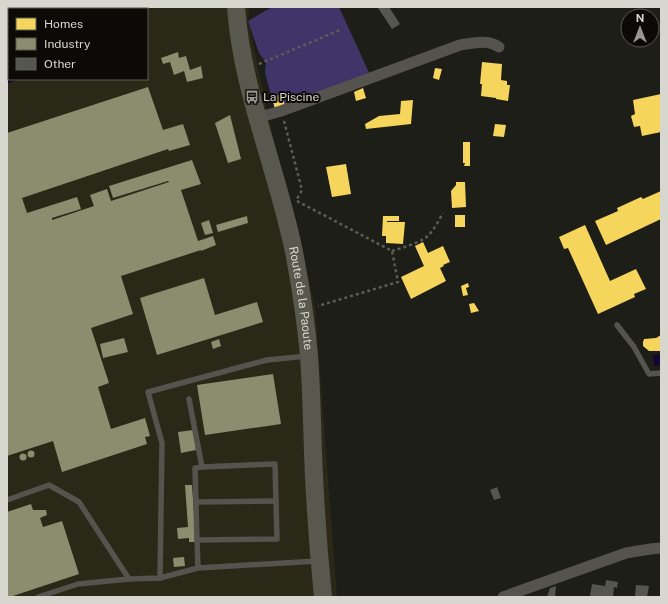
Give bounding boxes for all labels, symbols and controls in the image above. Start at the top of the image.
legend [8,8,148,80]
north arrow [620,8,660,48]
text: N [636,12,644,24]
text: Homes [44,17,83,31]
text: Industry [44,37,91,51]
text: Other [44,57,76,71]
bus stop icon: La Piscine [244,89,260,105]
place label: La Piscine [263,90,319,104]
street label: Route de la Paoute [286,245,315,351]

